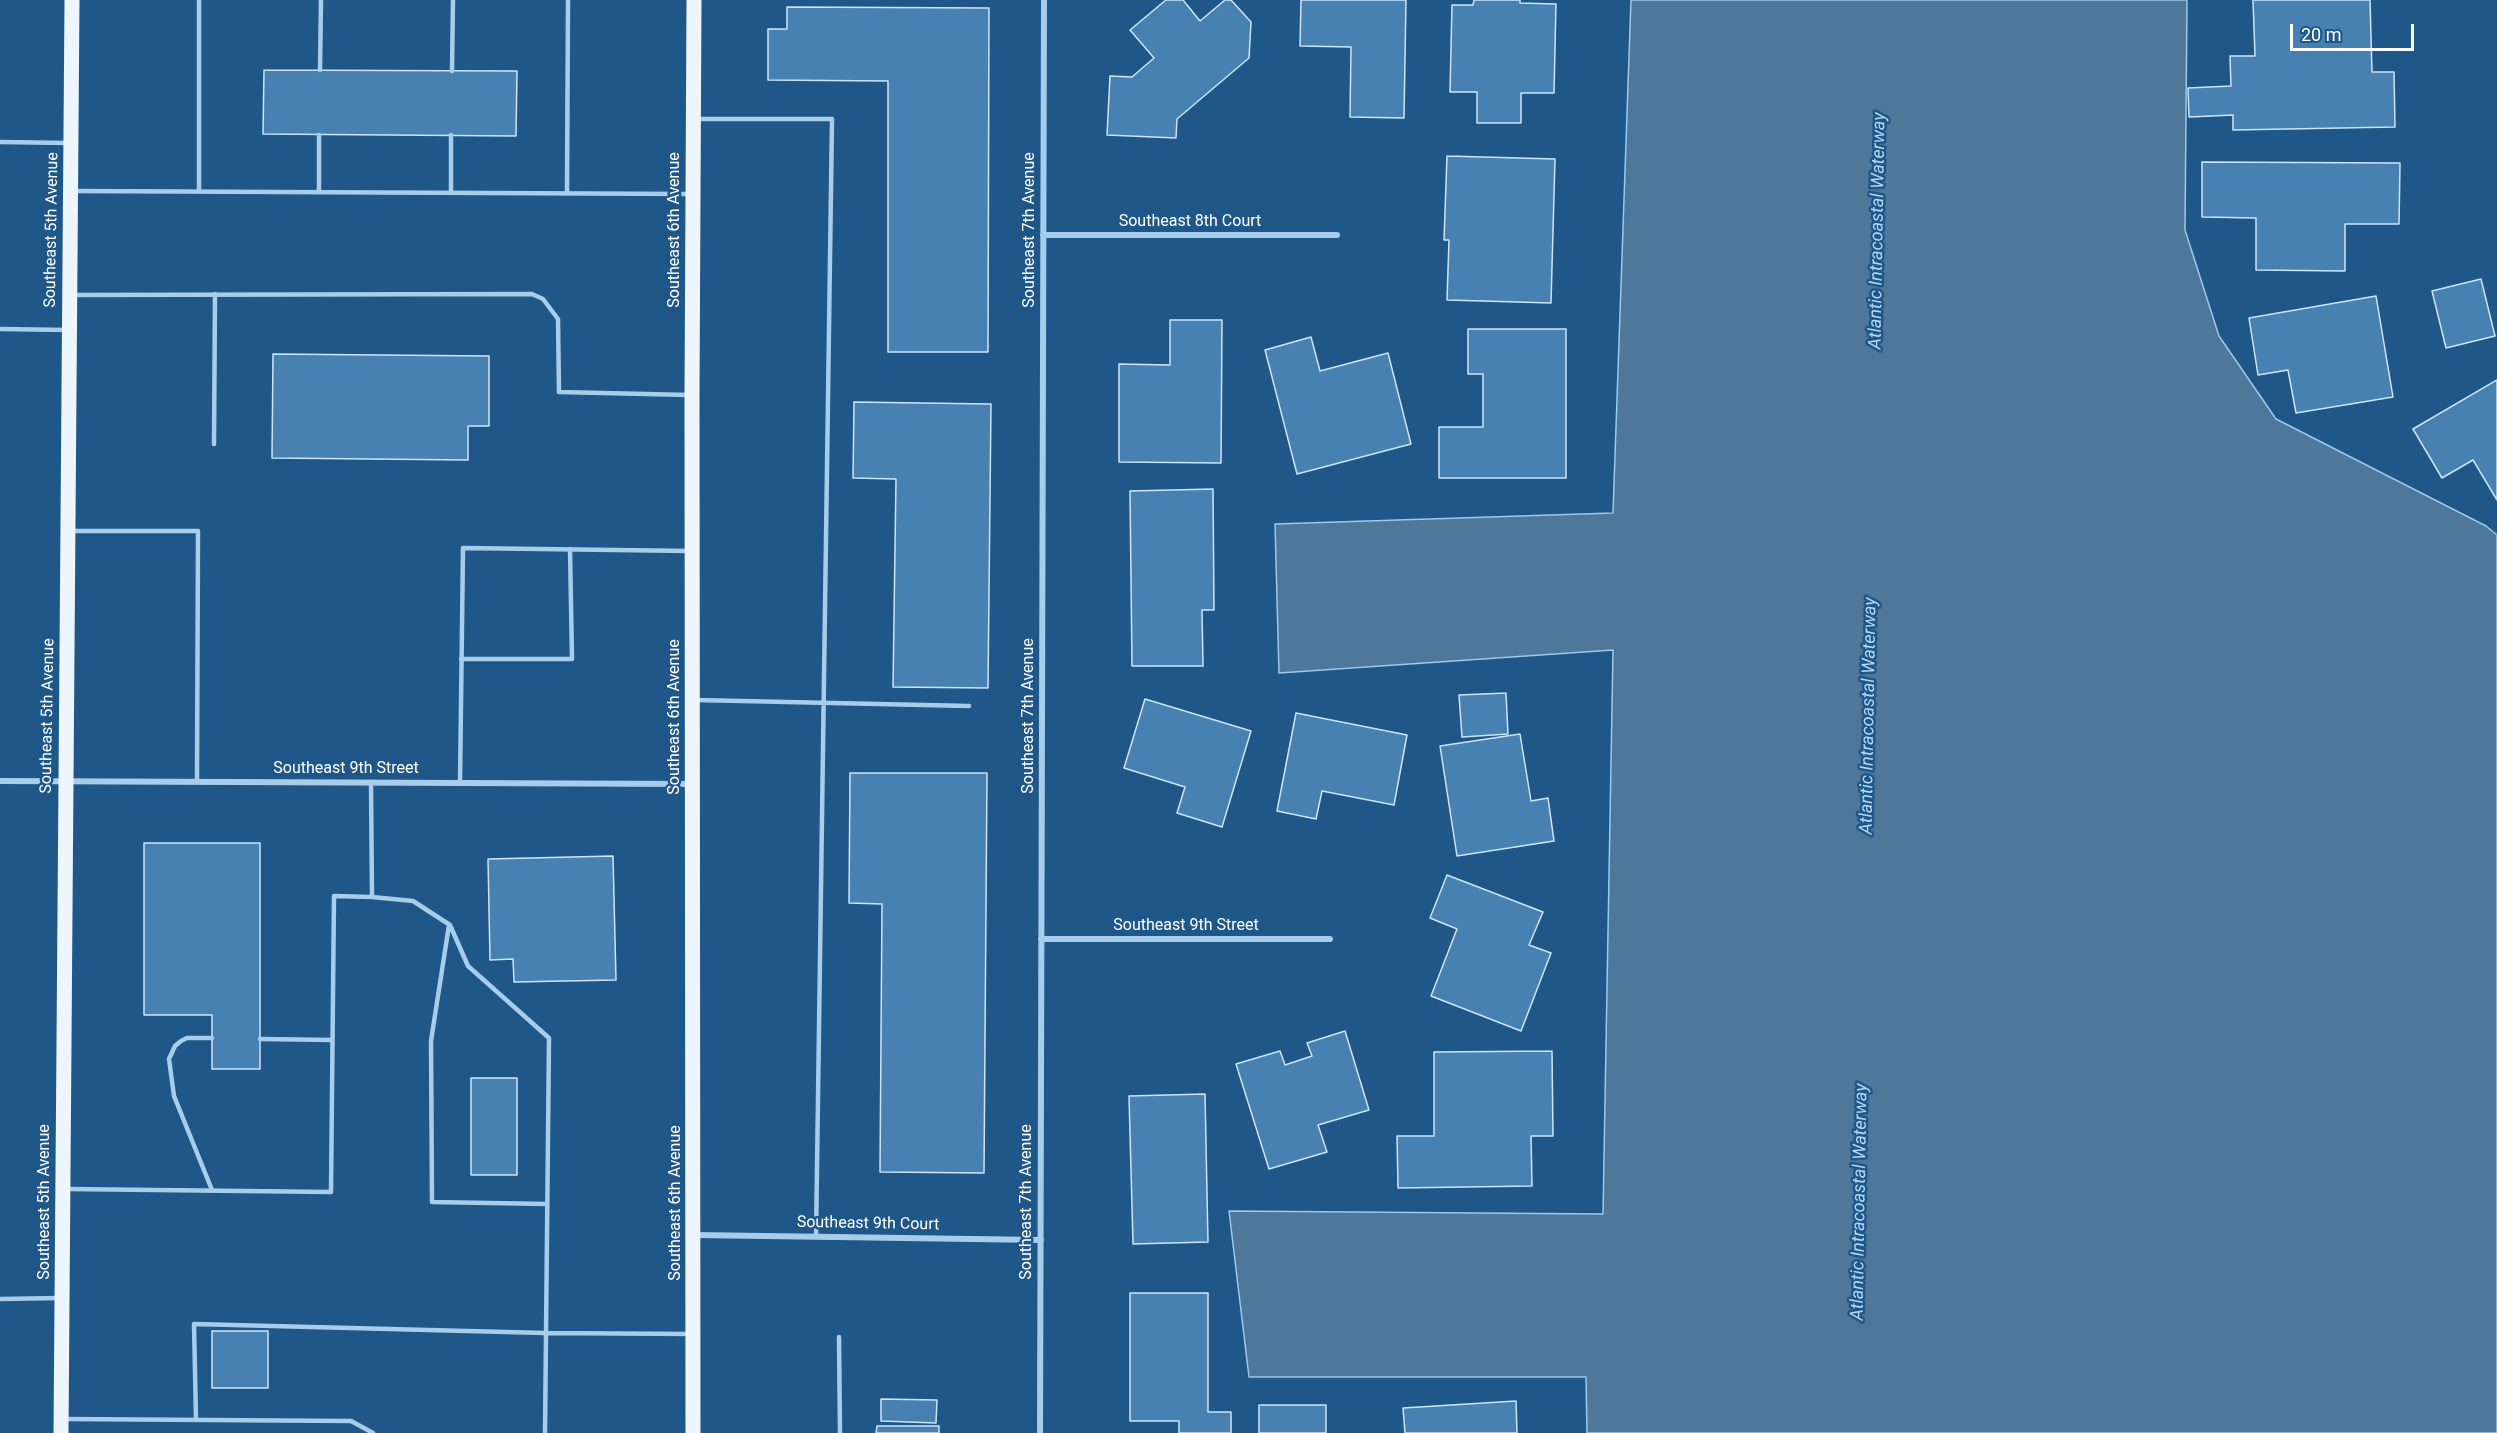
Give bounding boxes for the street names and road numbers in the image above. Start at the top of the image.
street label: Southeast 5th Avenue [41,152,63,308]
street label: Southeast 6th Avenue [665,152,685,308]
street label: Southeast 7th Avenue [1020,152,1040,308]
street label: Southeast 8th Court [1119,212,1261,232]
street label: Southeast 5th Avenue [37,638,59,794]
street label: Southeast 7th Avenue [1019,638,1039,794]
street label: Southeast 6th Avenue [665,639,685,795]
street label: Southeast 9th Street [273,759,419,779]
street label: Southeast 9th Street [1113,916,1259,936]
street label: Southeast 5th Avenue [35,1124,55,1280]
street label: Southeast 7th Avenue [1017,1124,1037,1280]
street label: Southeast 6th Avenue [666,1125,686,1281]
street label: Southeast 9th Court [797,1213,939,1235]

